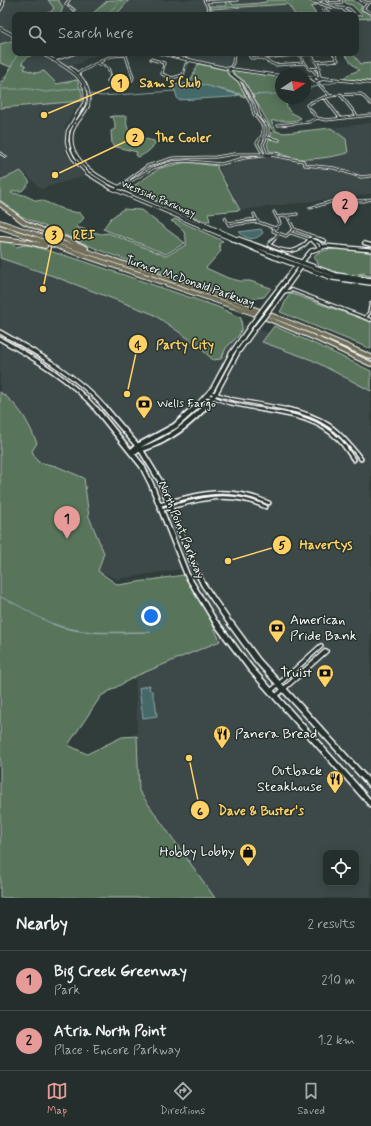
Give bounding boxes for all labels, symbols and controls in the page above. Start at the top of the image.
search box [12,12,359,56]
icon: search [26,23,48,45]
text: Search here [58,24,134,44]
north arrow [275,68,311,104]
callout: Sam's Club [110,70,210,95]
text: Sam's Club [139,75,201,92]
text: 1 [117,76,123,92]
callout: The Cooler [125,125,220,150]
text: The Cooler [155,130,212,147]
text: 2 [132,131,138,147]
street label: Westside Parkway [119,178,197,221]
pin: 2 [332,191,358,224]
callout: REI [44,222,103,247]
text: REI [73,227,96,244]
text: 3 [51,228,57,244]
street label: Turner McDonald Parkway [123,252,257,312]
callout: Party City [128,332,222,357]
text: Party City [156,337,214,354]
text: 4 [135,338,142,354]
bank icon: Wells Fargo [134,394,154,419]
place label: Wells Fargo [157,396,216,412]
street label: North Point Parkway [154,479,208,581]
pin: 1 [54,506,80,539]
callout: Havertys [272,532,361,557]
text: Havertys [300,537,352,554]
text: 5 [278,538,286,554]
your location [141,606,161,626]
place label: American Pride Bank [290,611,357,645]
bank icon: American Pride Bank [267,618,287,643]
bank icon: Truist [315,663,335,688]
place label: Truist [280,664,312,682]
restaurant icon: Panera Bread [212,724,232,749]
place label: Panera Bread [235,725,317,743]
place label: Outback Steakhouse [257,762,322,796]
restaurant icon: Outback Steakhouse [325,769,345,794]
callout: Dave & Buster's [190,798,312,823]
text: Dave & Buster's [218,803,304,820]
text: 6 [197,804,203,820]
shop icon: Hobby Lobby [238,842,258,867]
place label: Hobby Lobby [160,843,235,861]
map controls [323,850,359,886]
button: locate [323,850,359,886]
text: Nearby [16,913,68,935]
text: 2 results [308,916,355,933]
text: Big Creek Greenway [54,962,187,982]
text: 1 [26,972,32,989]
text: 210 m [321,972,355,989]
text: Park [54,982,80,999]
text: Atria North Point [54,1022,167,1042]
text: 2 [26,1032,32,1049]
text: 1.2 km [318,1032,355,1049]
text: Place · Encore Parkway [54,1042,181,1059]
tab: Map [46,1080,68,1118]
tab: Directions [160,1080,205,1118]
tab: Saved [297,1080,325,1118]

